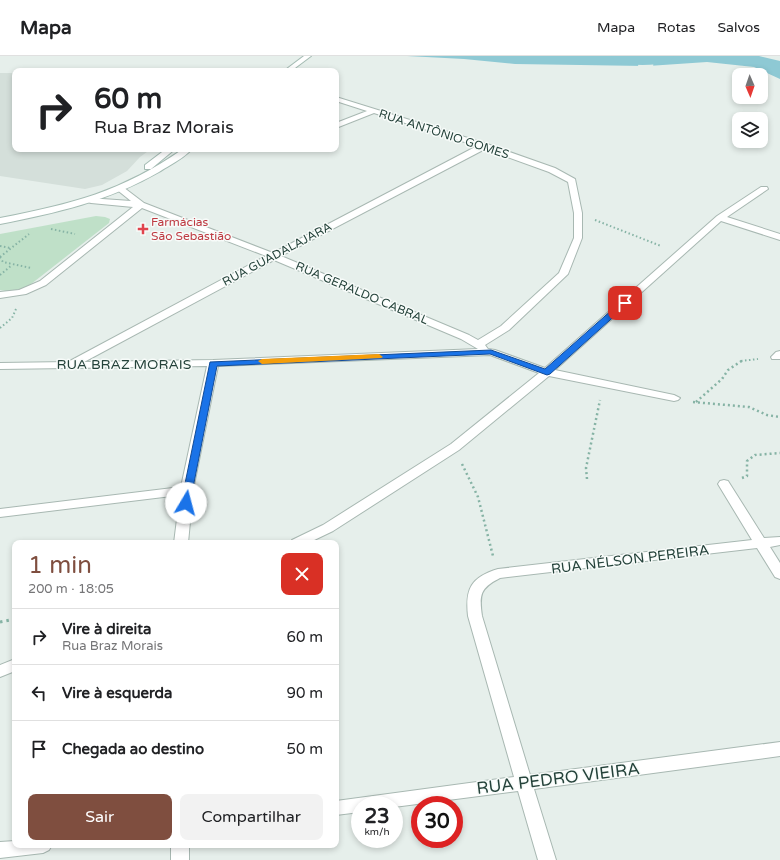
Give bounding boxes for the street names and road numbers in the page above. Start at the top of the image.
street label: RUA ANTÔNIO GOMES [377,106,511,162]
street label: RUA GUADALAJARA [220,219,334,289]
street label: RUA GERALDO CABRAL [294,259,430,327]
street label: RUA BRAZ MORAIS [57,356,192,373]
street label: RUA NÉLSON PEREIRA [550,541,710,578]
street label: RUA PEDRO VIEIRA [475,758,641,799]

